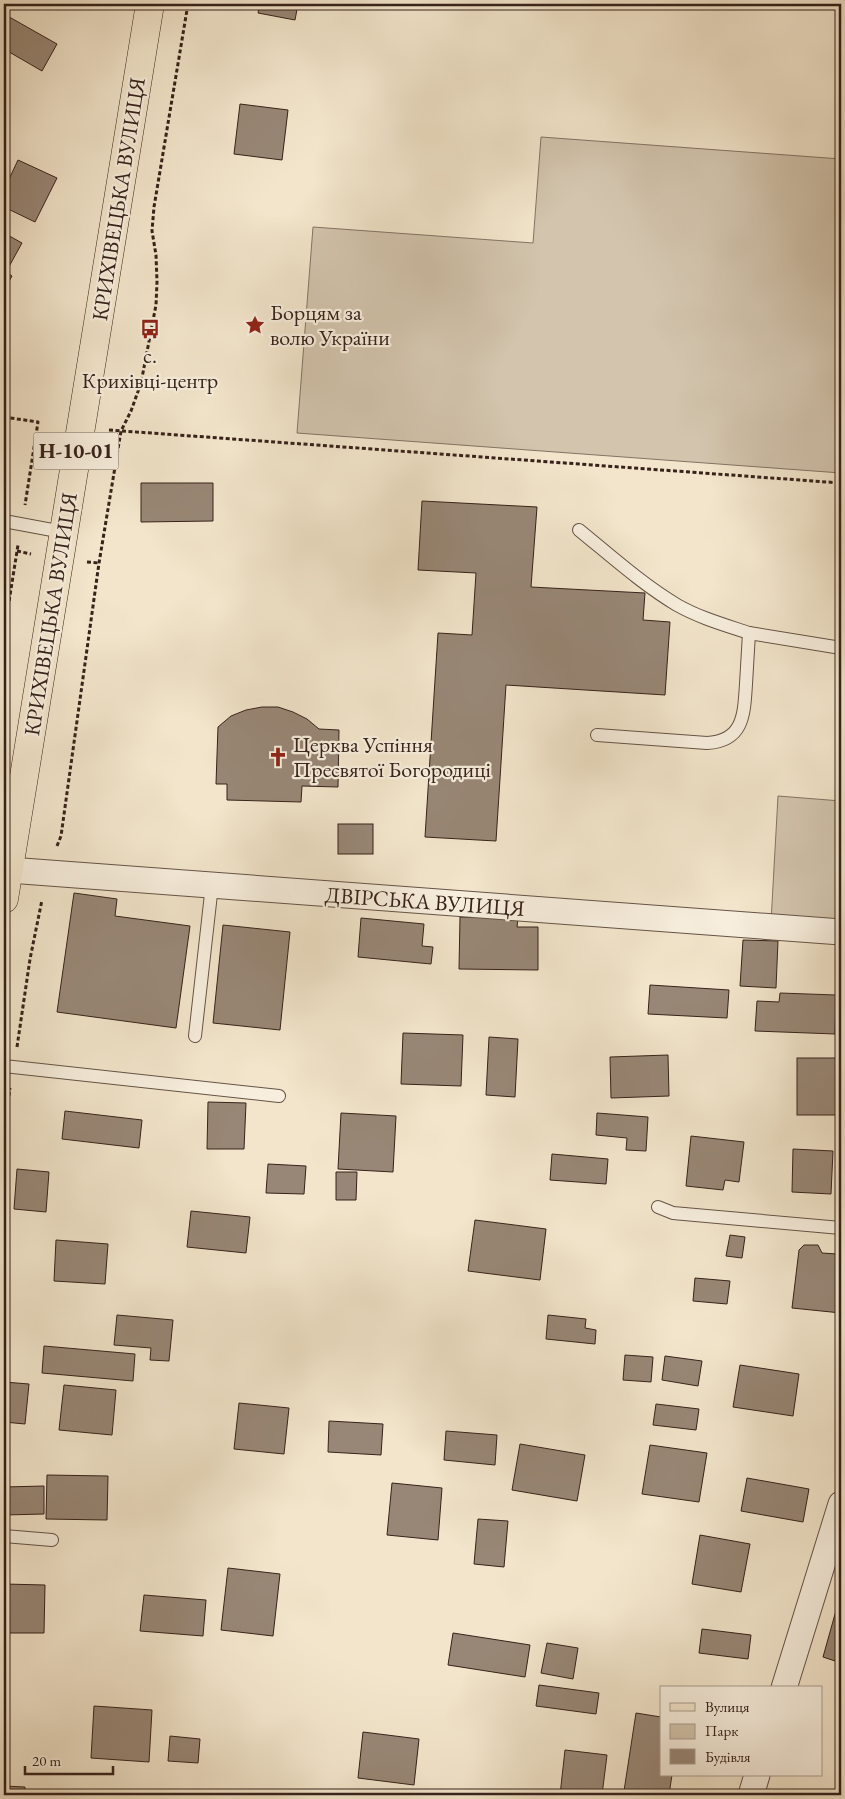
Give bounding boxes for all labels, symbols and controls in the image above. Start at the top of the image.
street label: КРИХІВЕЦЬКА ВУЛИЦЯ [85,75,152,323]
place label: Борцям за волю України [270,298,390,352]
place icon: Борцям за волю України [244,314,266,336]
bus stop icon: с. Крихівці-центр [139,318,161,340]
place label: с. Крихівці-центр [82,341,218,395]
road number: Н-10-01 [34,432,118,470]
street label: КРИХІВЕЦЬКА ВУЛИЦЯ [17,490,84,738]
place label: Церква Успіння Пресвятої Богородиці [293,730,491,784]
church icon: Церква Успіння Пресвятої Богородиці [267,746,289,768]
street label: ДВІРСЬКА ВУЛИЦЯ [324,880,526,923]
legend [660,1686,822,1776]
text: Вулиця [705,1697,750,1716]
text: Парк [705,1721,738,1740]
scale bar [25,1744,112,1776]
text: Будівля [705,1747,751,1766]
text: 20 m [32,1751,61,1770]

